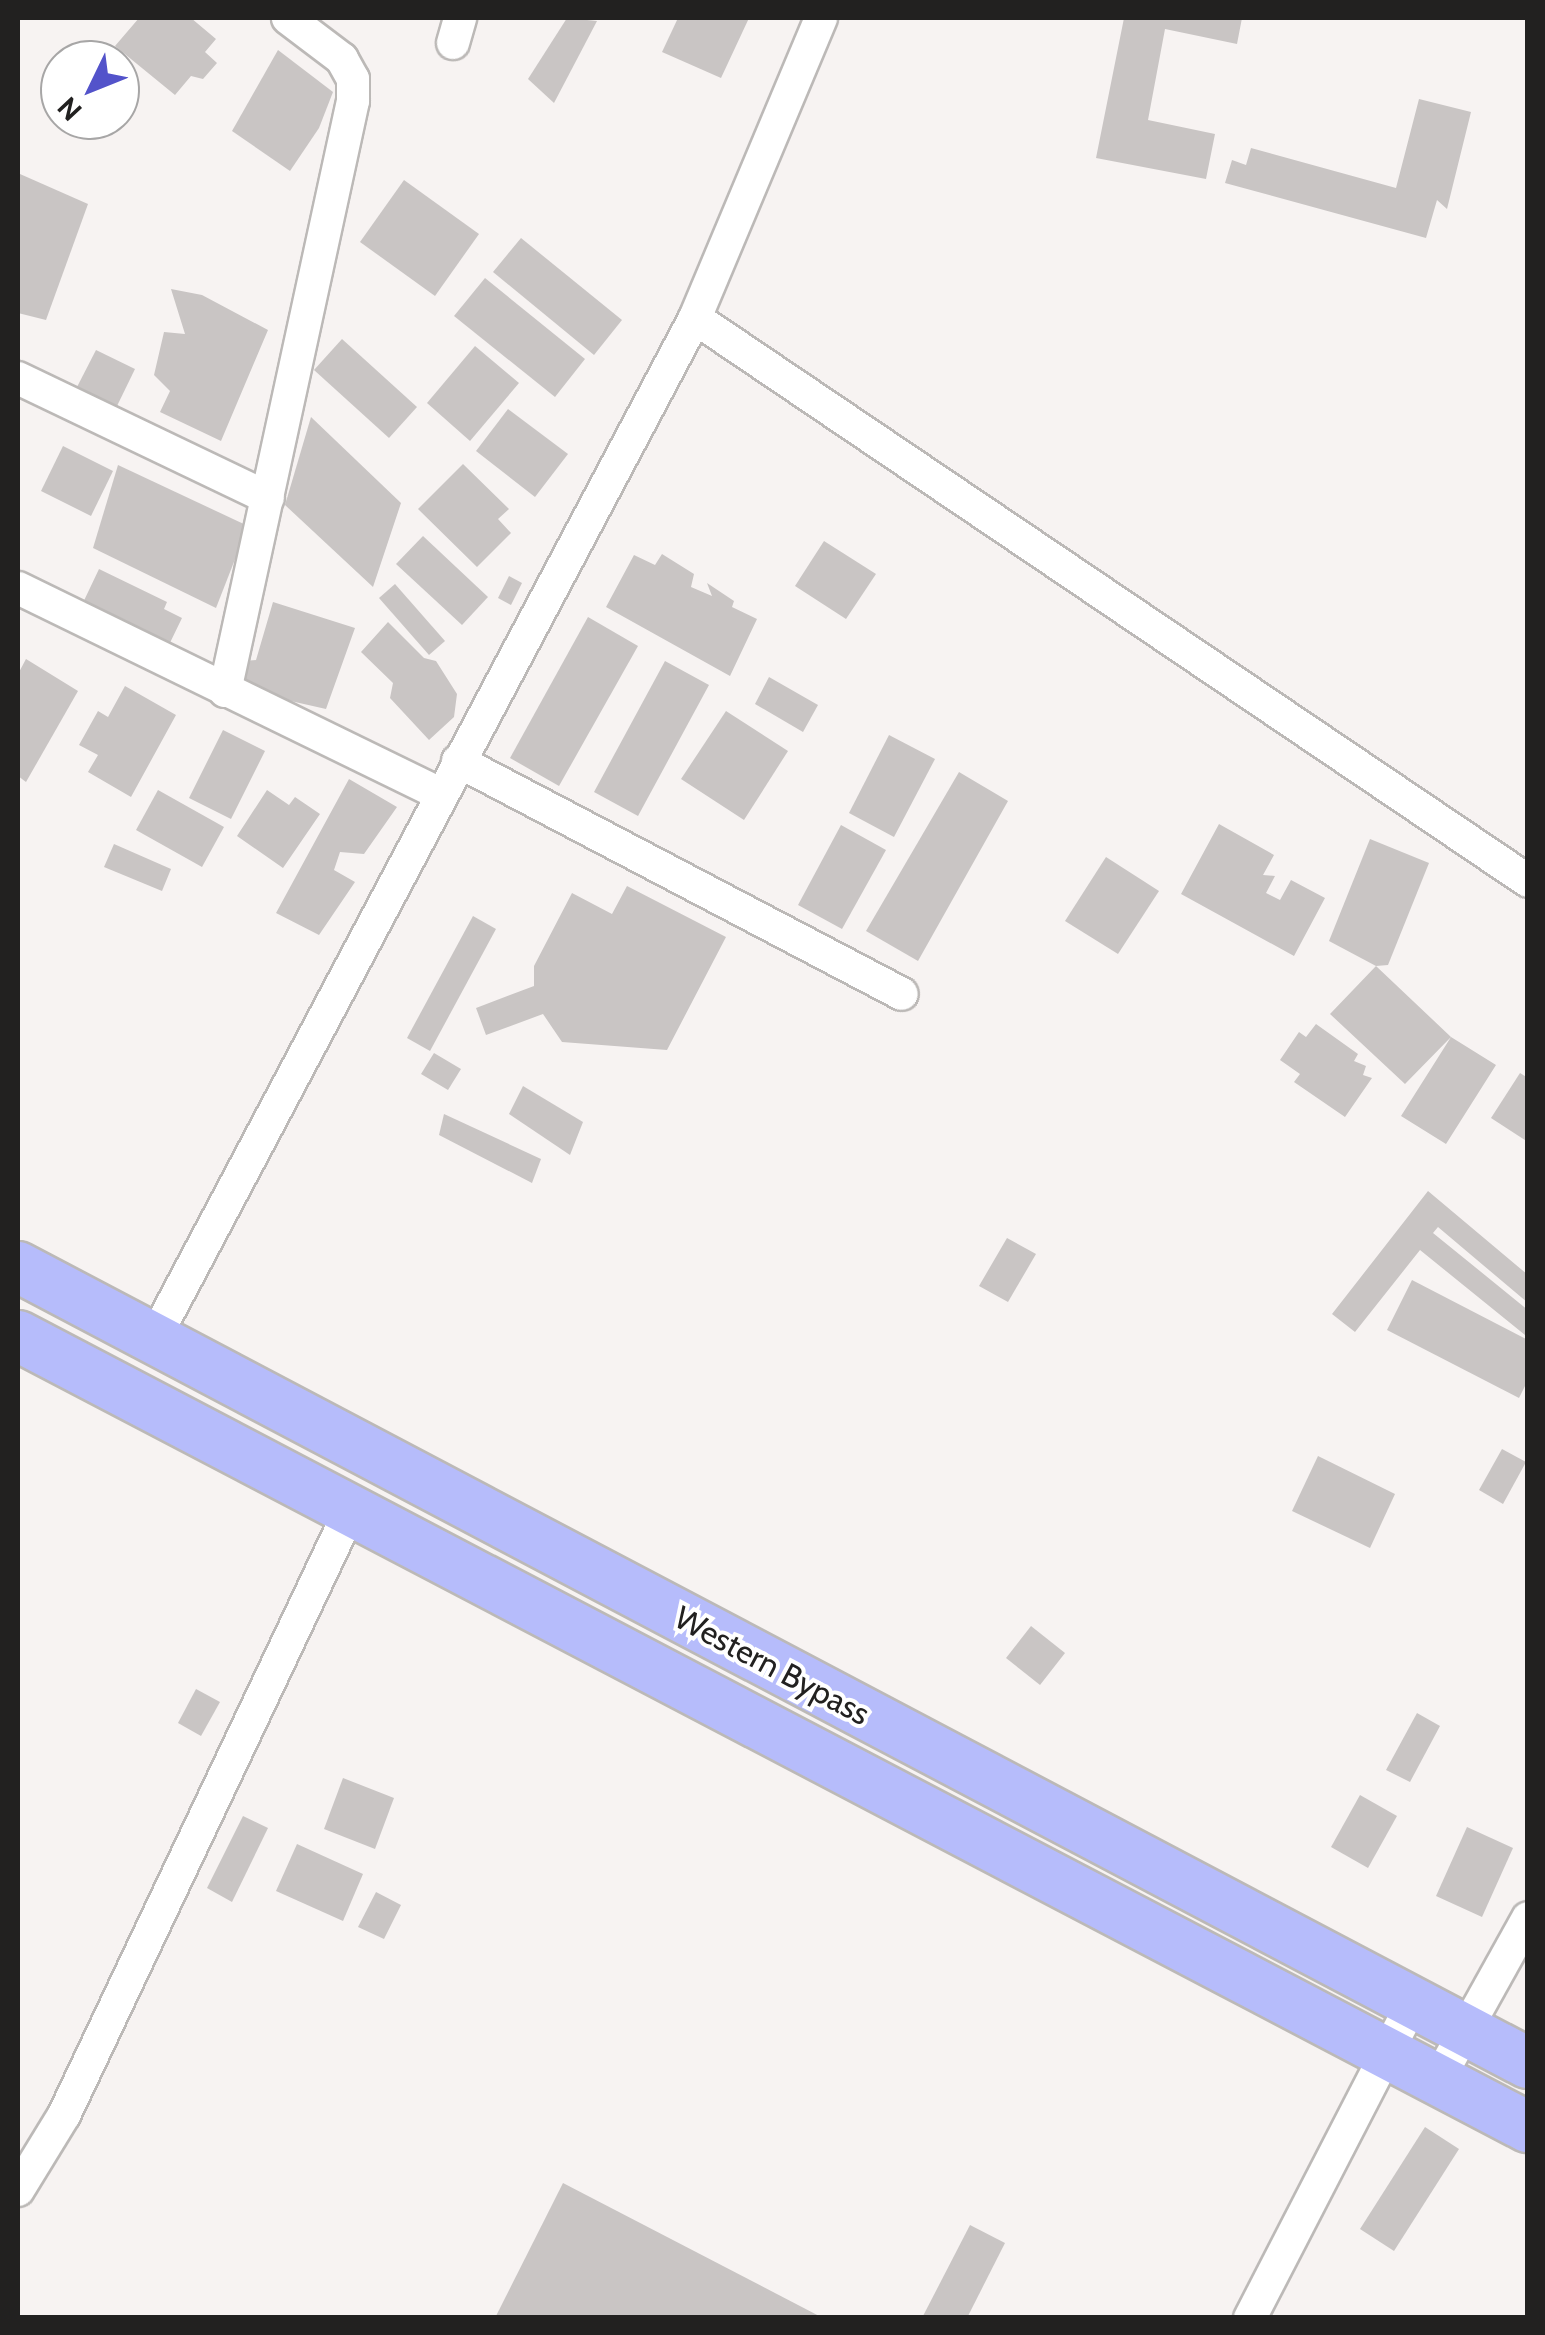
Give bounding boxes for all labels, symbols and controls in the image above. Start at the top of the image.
north arrow [40,40,140,140]
text: N [50,90,89,128]
street label: Western Bypass [668,1599,876,1733]

